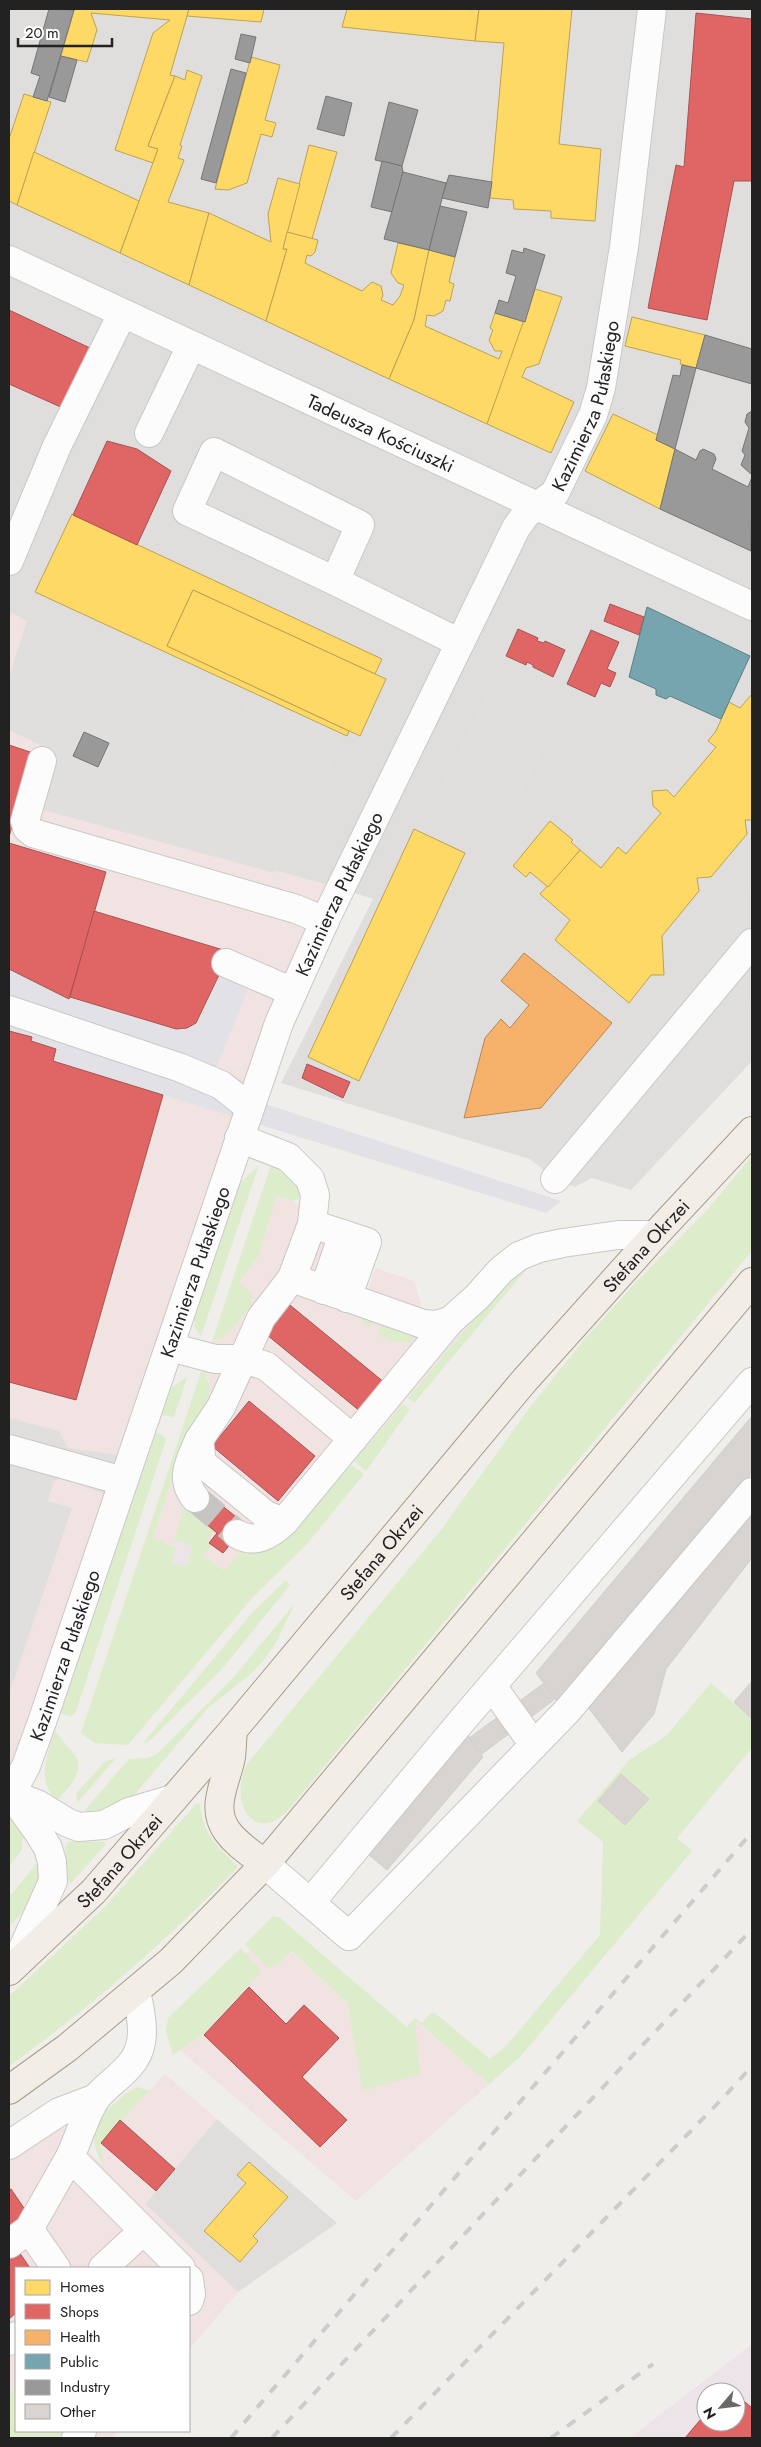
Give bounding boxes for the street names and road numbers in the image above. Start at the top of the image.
street label: Kazimierza Pułaskiego [545,318,625,496]
street label: Tadeusza Kościuszki [302,387,459,479]
street label: Kazimierza Pułaskiego [288,807,389,981]
street label: Kazimierza Pułaskiego [153,1182,236,1361]
street label: Stefana Okrzei [596,1193,696,1298]
street label: Stefana Okrzei [333,1498,429,1606]
street label: Kazimierza Pułaskiego [23,1566,106,1745]
street label: Stefana Okrzei [70,1808,168,1914]

